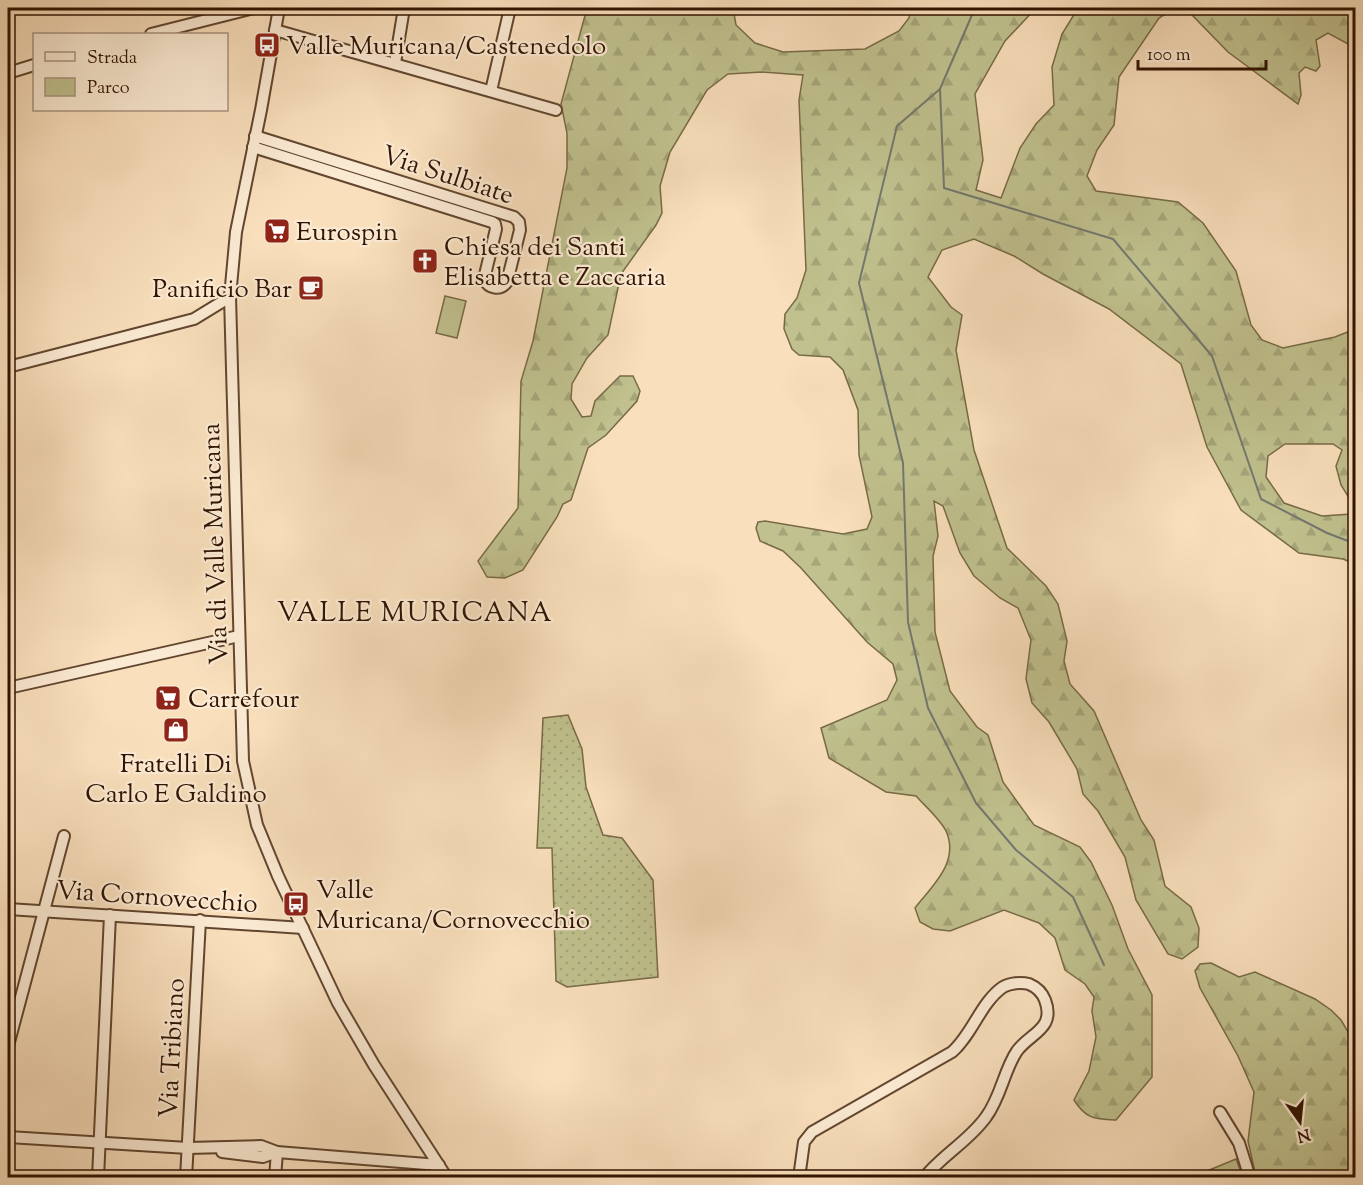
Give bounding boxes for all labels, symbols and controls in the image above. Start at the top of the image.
place label: Valle Muricana/Castenedolo [286,29,606,66]
bus stop icon: Valle Muricana/Castenedolo [252,30,282,60]
legend [33,33,228,111]
scale bar [1138,33,1266,71]
text: 100 m [1147,43,1191,69]
text: Strada [87,46,137,72]
text: Parco [87,76,130,102]
street label: Via Sulbiate [377,138,518,215]
place label: Eurospin [296,215,398,252]
supermarket icon: Eurospin [262,216,292,246]
place label: Chiesa dei Santi Elisabetta e Zaccaria [444,230,666,297]
church icon: Chiesa dei Santi Elisabetta e Zaccaria [410,246,440,276]
place label: Panificio Bar [152,272,292,309]
cafe icon: Panificio Bar [296,273,326,303]
street label: Via di Valle Muricana [194,422,239,665]
district label: VALLE MURICANA [277,595,553,634]
place label: Carrefour [188,682,299,719]
supermarket icon: Carrefour [153,683,183,713]
shop icon: Fratelli Di Carlo E Galdino [161,715,191,745]
place label: Fratelli Di Carlo E Galdino [85,747,267,814]
street label: Via Cornovecchio [55,873,259,924]
place label: Valle Muricana/Cornovecchio [316,873,590,940]
bus stop icon: Valle Muricana/Cornovecchio [281,889,311,919]
street label: Via Tribiano [151,977,196,1119]
north arrow [1270,1092,1330,1152]
text: N [1294,1121,1312,1147]

